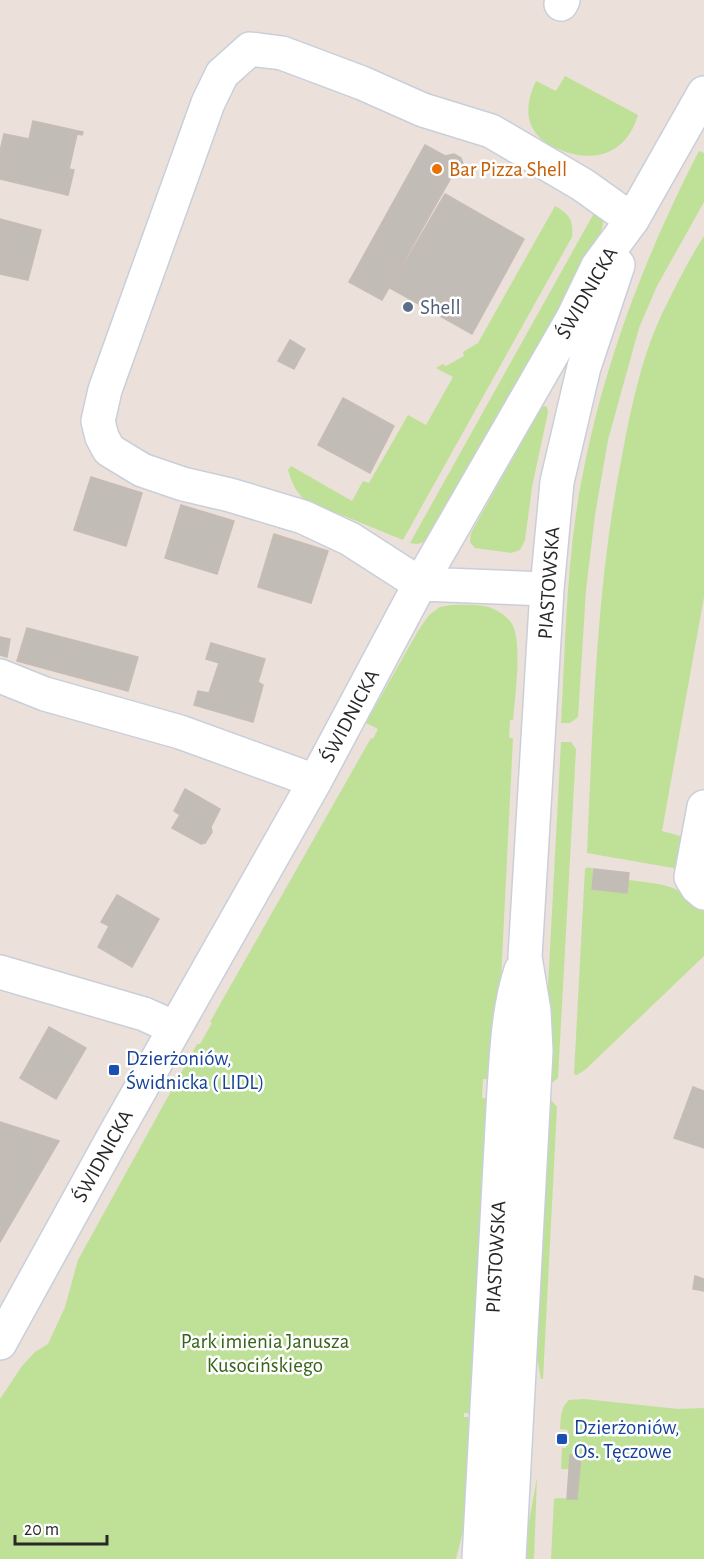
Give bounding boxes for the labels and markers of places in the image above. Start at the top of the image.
place label: Bar Pizza Shell [449,159,567,180]
marker: Bar Pizza Shell [430,162,444,176]
place label: Shell [420,297,461,318]
marker: Shell [401,300,415,314]
place label: Dzierżoniów, Świdnicka ( LIDL) [126,1048,265,1093]
marker: Dzierżoniów, Świdnicka ( LIDL) [107,1063,121,1077]
place label: Dzierżoniów, Os. Tęczowe [574,1417,680,1462]
marker: Dzierżoniów, Os. Tęczowe [555,1432,569,1446]

